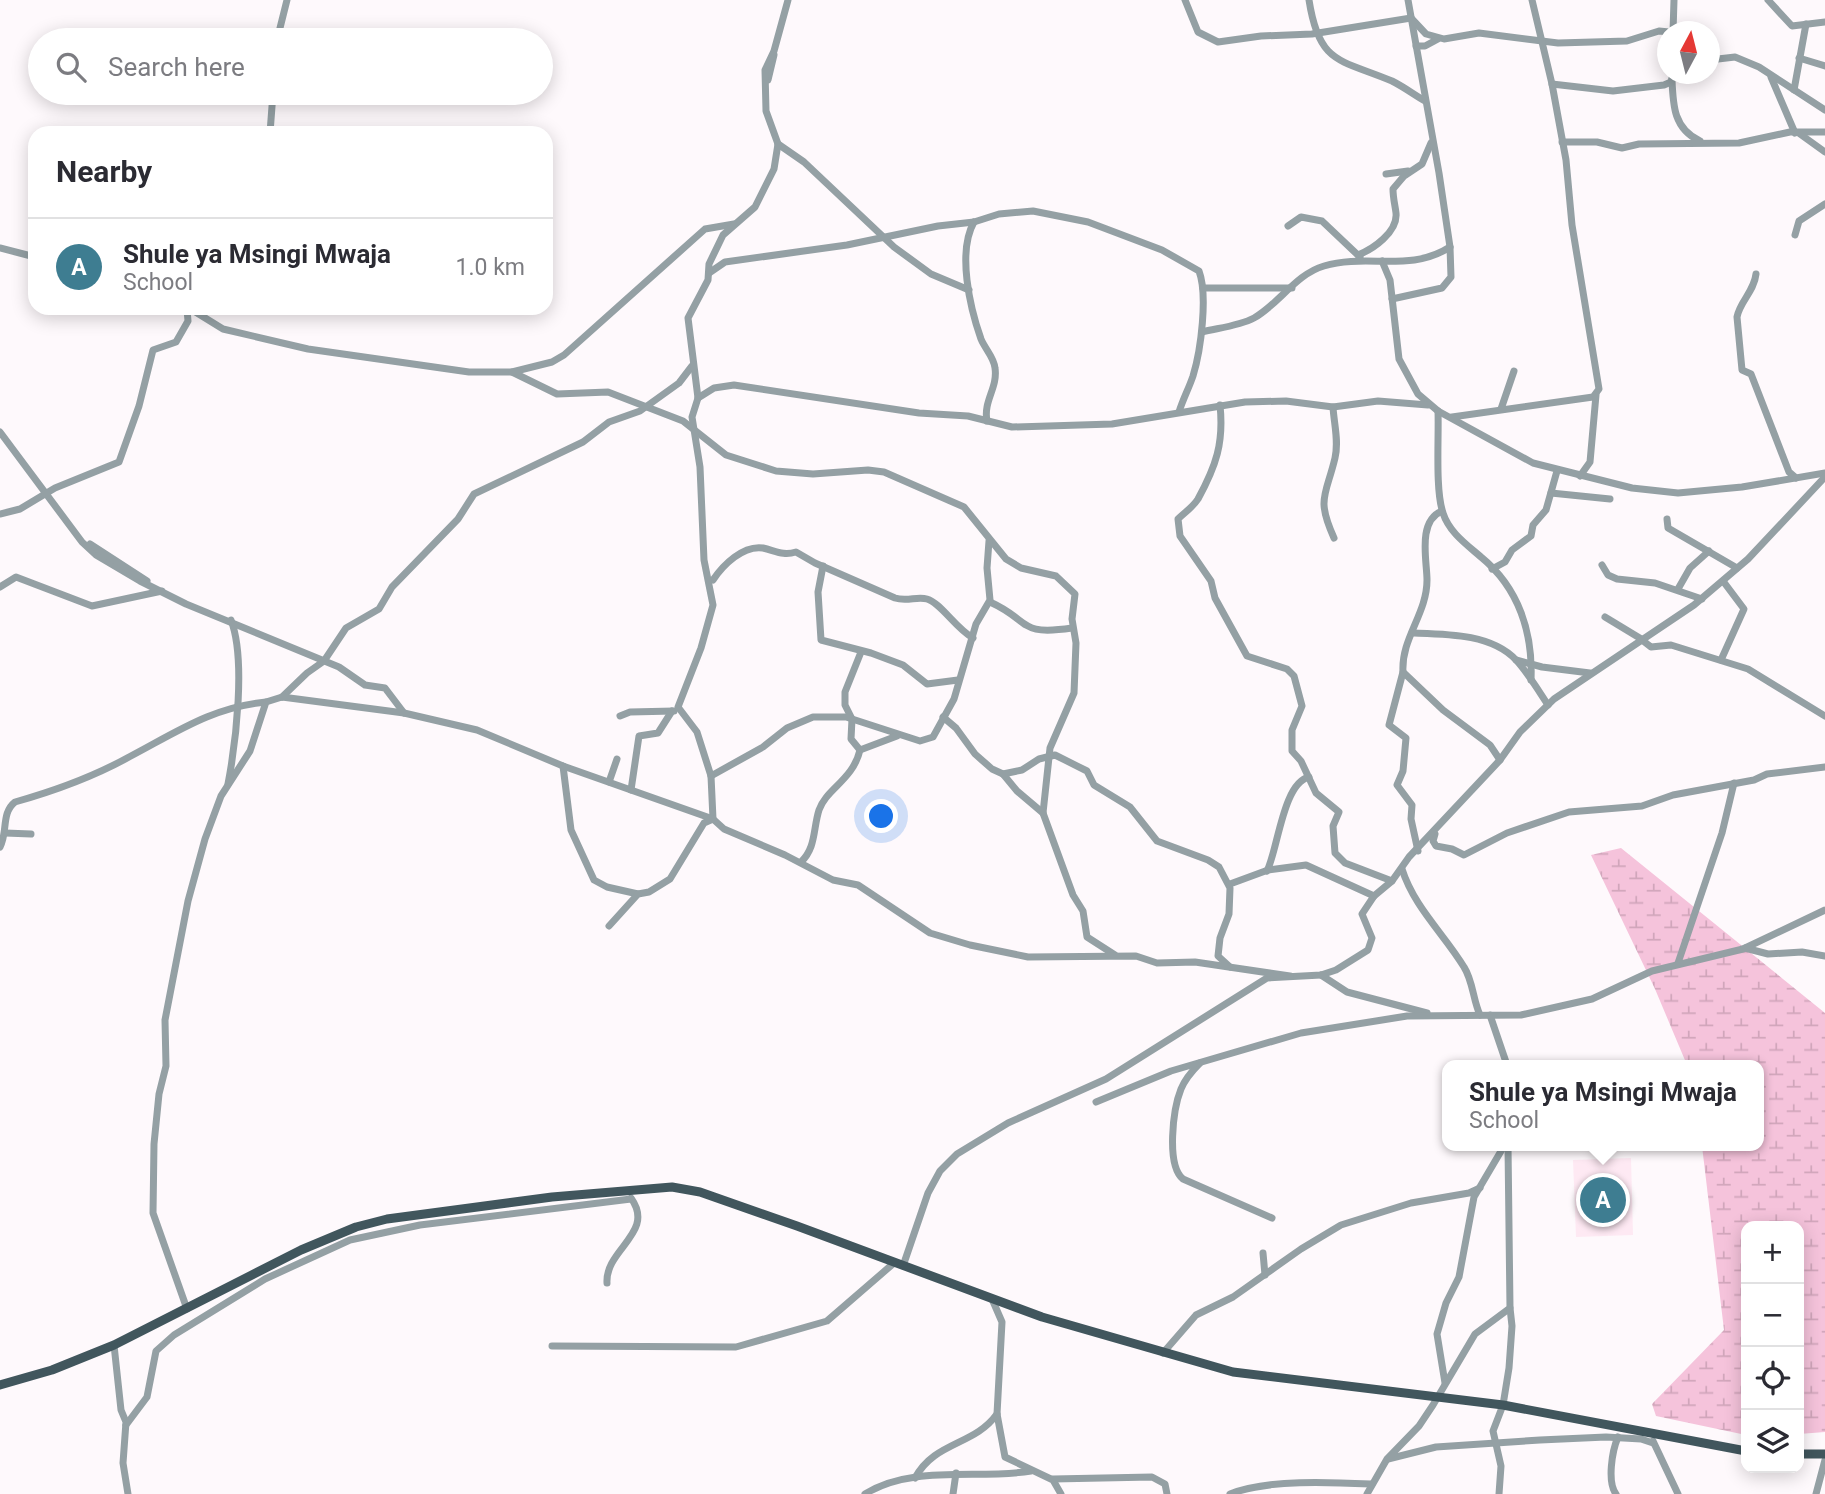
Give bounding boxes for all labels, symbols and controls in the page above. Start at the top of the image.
north arrow [1657,21,1720,84]
search box [28,28,553,105]
icon: search [52,48,90,86]
text: Search here [108,52,245,82]
text: Nearby [56,154,152,189]
text: Shule ya Msingi Mwaja [123,239,391,269]
text: A [71,254,87,281]
text: 1.0 km [456,254,525,281]
text: School [123,269,193,296]
your location [864,799,898,833]
popup [1442,1060,1764,1151]
text: Shule ya Msingi Mwaja [1469,1077,1737,1107]
text: School [1469,1107,1539,1134]
pin: A [1580,1174,1626,1226]
map controls [1741,1221,1804,1473]
button: + [1741,1221,1804,1284]
button: − [1741,1284,1804,1347]
button: locate [1741,1347,1804,1410]
button: layers [1741,1410,1804,1473]

